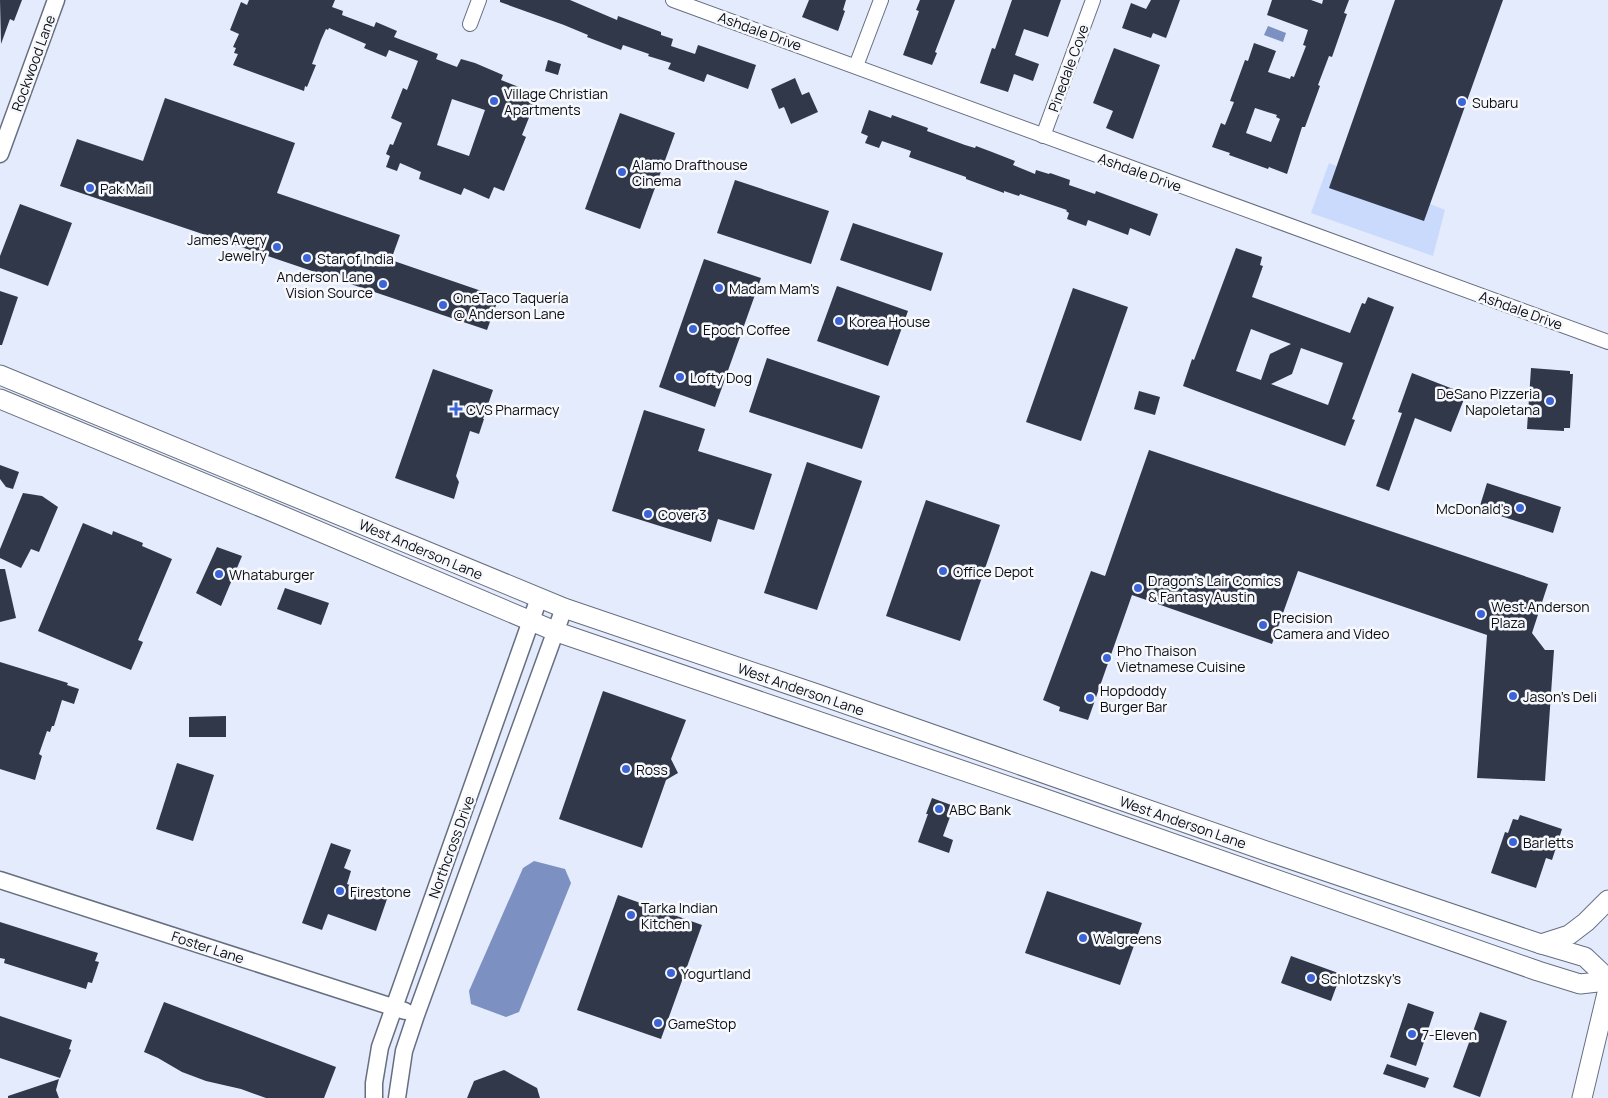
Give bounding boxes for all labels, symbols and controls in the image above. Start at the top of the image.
street label: Ashdale Drive [716,7,804,55]
street label: Rockwood Lane [7,12,59,114]
street label: Pinedale Cove [1043,22,1093,114]
place label: Village Christian Apartments [504,84,608,119]
place label: Subaru [1472,93,1518,112]
marker: Village Christian Apartments [488,95,500,107]
marker: Subaru [1456,96,1468,108]
street label: Ashdale Drive [1096,148,1184,196]
place label: Alamo Drafthouse Cinema [632,155,748,190]
marker: Alamo Drafthouse Cinema [616,166,628,178]
place label: Pak Mail [100,179,152,198]
marker: Pak Mail [84,182,96,194]
place label: James Avery Jewelry [187,230,268,265]
marker: James Avery Jewelry [271,241,283,253]
place label: Star of India [317,249,394,268]
marker: Star of India [301,252,313,264]
place label: Anderson Lane Vision Source [276,267,373,302]
marker: Anderson Lane Vision Source [377,278,389,290]
place label: Madam Mam's [729,279,819,298]
marker: Madam Mam's [713,282,725,294]
street label: Ashdale Drive [1477,286,1565,334]
place label: OneTaco Taquería @ Anderson Lane [453,288,569,323]
marker: OneTaco Taquería @ Anderson Lane [437,299,449,311]
place label: Korea House [849,312,930,331]
marker: Korea House [833,315,845,327]
place label: Epoch Coffee [703,320,790,339]
marker: Epoch Coffee [687,323,699,335]
place label: Lofty Dog [690,368,752,387]
marker: Lofty Dog [674,371,686,383]
place label: DeSano Pizzeria Napoletana [1436,384,1540,419]
marker: DeSano Pizzeria Napoletana [1544,395,1556,407]
place label: CVS Pharmacy [466,400,560,419]
marker: CVS Pharmacy [450,403,462,415]
place label: McDonald's [1436,499,1510,518]
marker: McDonald's [1514,502,1526,514]
place label: Cover 3 [658,505,707,524]
marker: Cover 3 [642,508,654,520]
street label: West Anderson Lane [356,514,486,584]
place label: Office Depot [953,562,1034,581]
place label: Whataburger [229,565,314,584]
marker: Office Depot [937,565,949,577]
marker: Whataburger [213,568,225,580]
place label: Dragon's Lair Comics & Fantasy Austin [1148,571,1281,606]
marker: Dragon's Lair Comics & Fantasy Austin [1132,582,1144,594]
place label: West Anderson Plaza [1491,597,1590,632]
place label: Precision Camera and Video [1273,608,1389,643]
marker: West Anderson Plaza [1475,608,1487,620]
marker: Precision Camera and Video [1257,619,1269,631]
place label: Pho Thaison Vietnamese Cuisine [1117,641,1245,676]
marker: Pho Thaison Vietnamese Cuisine [1101,652,1113,664]
street label: West Anderson Lane [735,658,867,720]
place label: Hopdoddy Burger Bar [1100,681,1167,716]
place label: Jason's Deli [1523,687,1597,706]
marker: Jason's Deli [1507,690,1519,702]
marker: Hopdoddy Burger Bar [1084,692,1096,704]
place label: Ross [636,760,668,779]
marker: Ross [620,763,632,775]
street label: West Anderson Lane [1117,791,1249,853]
street label: Northcross Drive [424,793,478,901]
place label: ABC Bank [949,800,1012,819]
marker: ABC Bank [933,803,945,815]
place label: Barletts [1523,833,1574,852]
marker: Barletts [1507,836,1519,848]
place label: Firestone [350,882,411,901]
marker: Firestone [334,885,346,897]
place label: Tarka Indian Kitchen [641,898,718,933]
marker: Tarka Indian Kitchen [625,909,637,921]
street label: Foster Lane [169,926,247,968]
place label: Walgreens [1093,929,1162,948]
marker: Walgreens [1077,932,1089,944]
place label: Yogurtland [681,964,751,983]
marker: Yogurtland [665,967,677,979]
place label: Schlotzsky's [1321,969,1401,988]
marker: Schlotzsky's [1305,972,1317,984]
place label: GameStop [668,1014,736,1033]
marker: GameStop [652,1017,664,1029]
place label: 7-Eleven [1422,1025,1477,1044]
marker: 7-Eleven [1406,1028,1418,1040]

